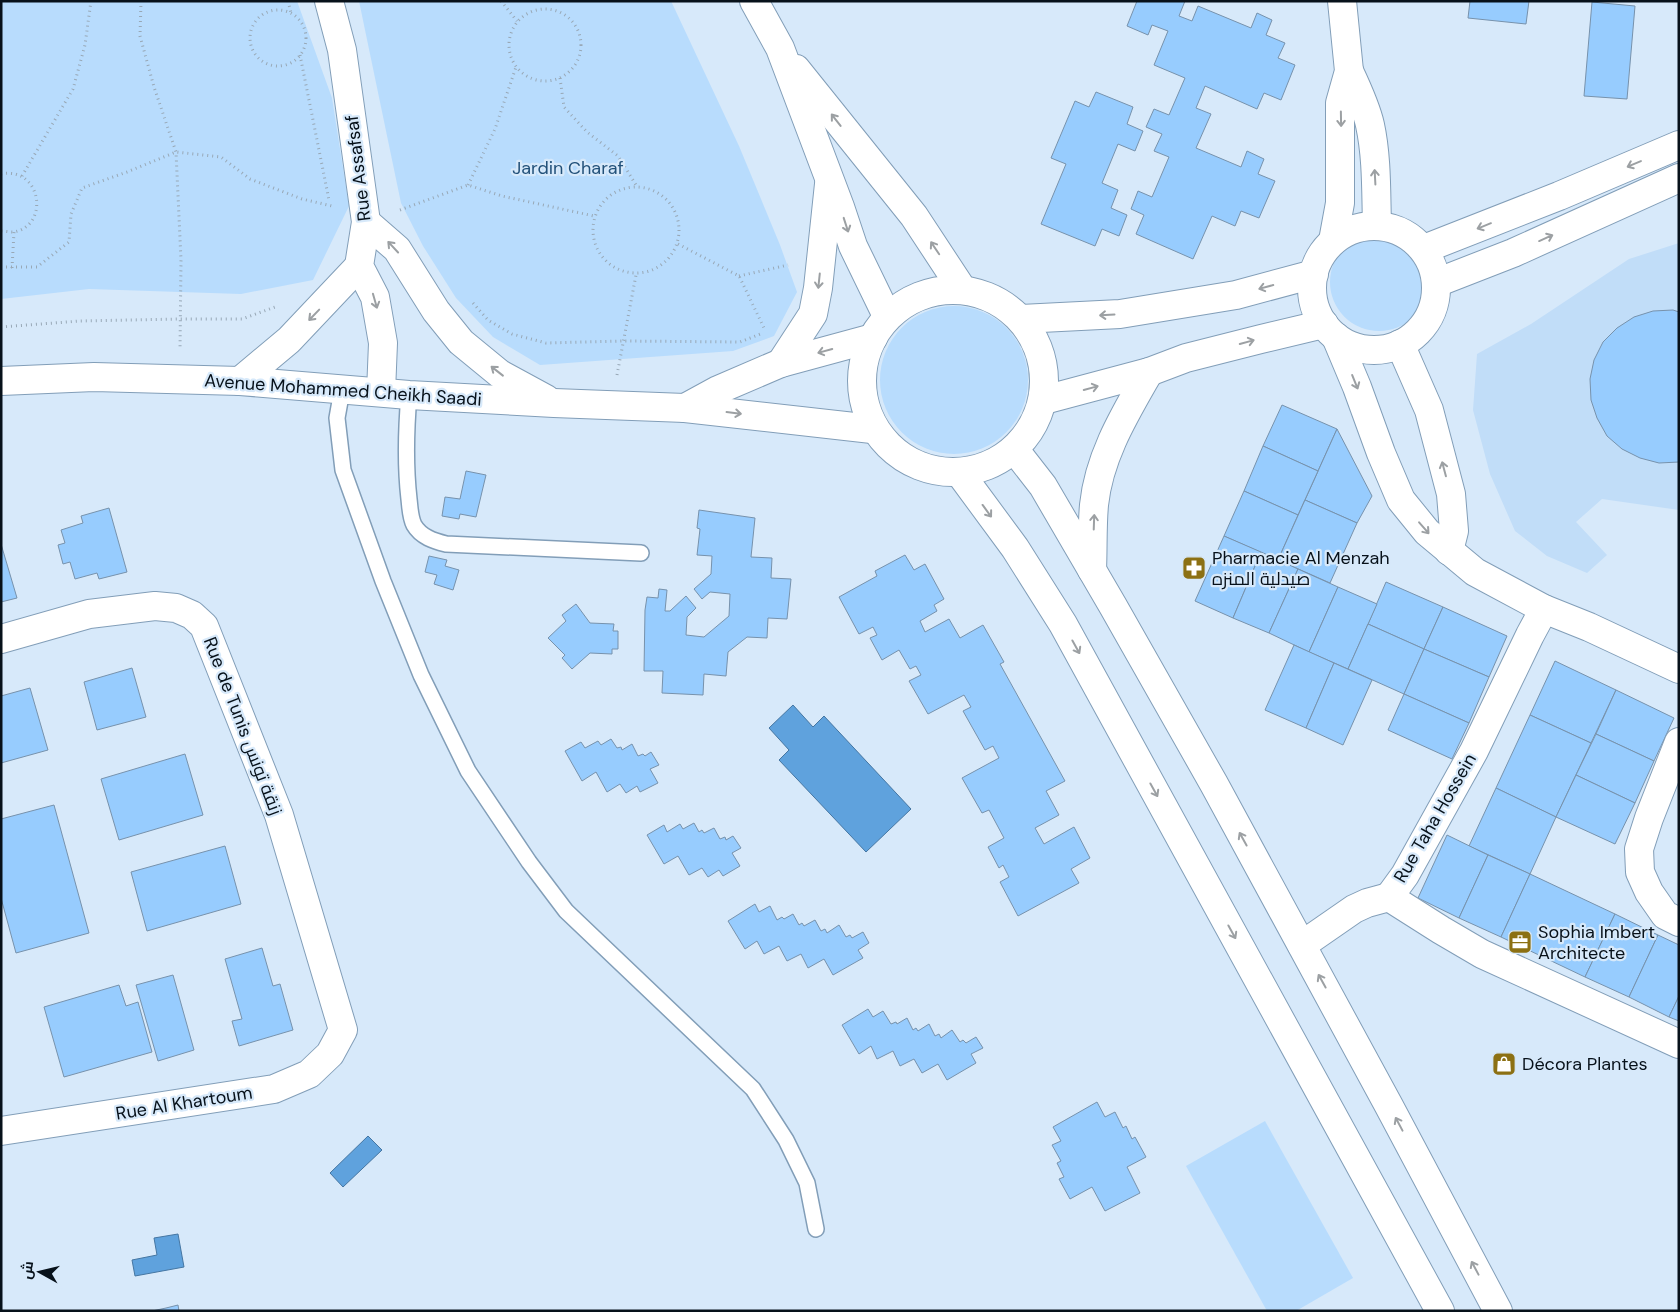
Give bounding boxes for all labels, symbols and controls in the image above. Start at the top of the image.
one-way arrow [1336,111,1345,127]
one-way arrow [831,113,842,126]
street label: Rue Assafsaf [340,114,376,222]
park label: Jardin Charaf [512,156,624,180]
one-way arrow [1627,159,1642,169]
one-way arrow [1370,169,1379,185]
one-way arrow [842,217,851,232]
one-way arrow [1477,221,1492,231]
one-way arrow [1538,233,1553,242]
one-way arrow [387,241,399,254]
one-way arrow [930,241,941,255]
one-way arrow [814,273,824,289]
one-way arrow [1259,282,1275,292]
one-way arrow [371,293,380,309]
one-way arrow [308,308,320,321]
one-way arrow [1099,310,1115,320]
one-way arrow [1238,337,1254,347]
one-way arrow [818,347,834,356]
one-way arrow [490,366,504,376]
street label: Avenue Mohammed Cheikh Saadi [204,368,482,412]
one-way arrow [1351,374,1360,389]
one-way arrow [1082,382,1098,392]
one-way arrow [725,409,741,419]
one-way arrow [1439,461,1448,477]
one-way arrow [982,504,993,517]
one-way arrow [1089,514,1098,530]
one-way arrow [1418,521,1429,534]
place label: Pharmacie Al Menzah صيدلية المنزه [1212,546,1390,591]
pharmacy icon: Pharmacie Al Menzah صيدلية المنزه [1181,555,1207,581]
street label: Rue de Tunis زنقة تونس [198,633,288,819]
one-way arrow [1071,639,1081,654]
street label: Rue Taha Hossein [1388,749,1482,887]
one-way arrow [1149,782,1159,797]
one-way arrow [1238,832,1248,847]
place label: Sophia Imbert Architecte [1538,920,1655,965]
one-way arrow [1228,924,1238,939]
office icon: Sophia Imbert Architecte [1507,929,1533,955]
one-way arrow [1316,975,1326,989]
shop icon: Décora Plantes [1491,1051,1517,1077]
place label: Décora Plantes [1522,1052,1647,1076]
street label: Rue Al Khartoum [114,1080,254,1126]
one-way arrow [1394,1117,1403,1132]
north arrow [15,1247,65,1297]
text: ش [17,1260,37,1280]
one-way arrow [1470,1261,1480,1275]

